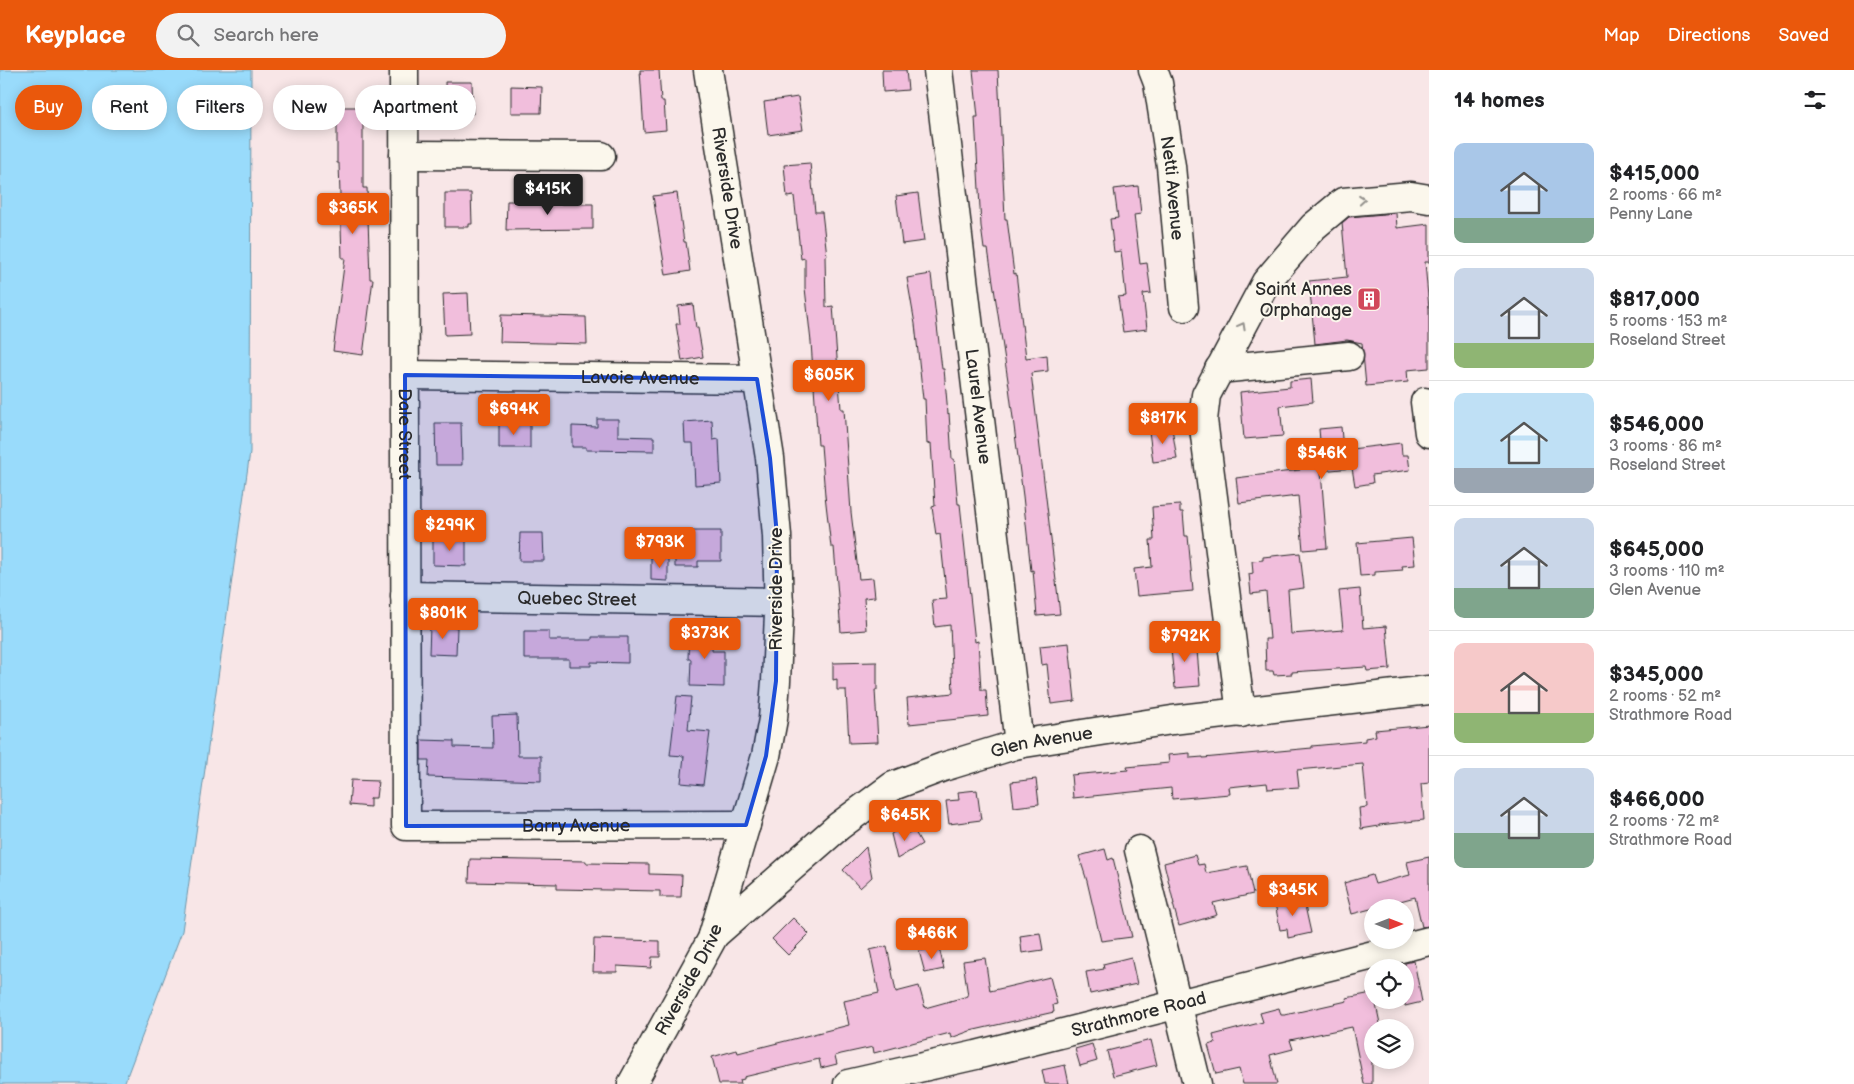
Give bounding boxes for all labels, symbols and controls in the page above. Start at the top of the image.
search box [156,13,506,58]
text: Keyplace [25,21,126,50]
icon: search [174,21,202,49]
text: Search here [214,24,319,47]
text: Map [1604,25,1640,46]
text: Directions [1668,25,1750,46]
text: Saved [1778,25,1829,46]
chip: Buy [15,85,82,130]
chip: Rent [92,85,167,130]
chip: Filters [177,85,263,130]
chip: New [273,85,345,130]
chip: Apartment [355,85,476,130]
icon: filters [1801,86,1829,114]
text: 14 homes [1454,88,1545,113]
street label: Riverside Drive [707,125,747,251]
street label: Netti Avenue [1156,134,1188,241]
text: $415,000 [1609,161,1700,186]
icon: home [1494,163,1554,223]
pin: $415K [513,174,583,216]
text: $415K [525,180,571,199]
text: 2 rooms · 66 m² [1609,186,1722,205]
pin: $365K [318,192,388,235]
one-way arrow [1358,195,1366,206]
text: $365K [328,199,378,218]
text: Penny Lane [1609,205,1693,224]
place label: Saint Annes Orphanage [1255,279,1352,321]
building icon: Saint Annes Orphanage [1356,286,1382,312]
text: $817,000 [1609,287,1700,312]
icon: home [1494,288,1554,348]
text: 5 rooms · 153 m² [1609,312,1727,331]
one-way arrow [1236,322,1246,331]
text: Roseland Street [1609,331,1726,350]
street label: Laurel Avenue [961,348,996,466]
pin: $605K [794,360,864,402]
street label: Lavoie Avenue [580,366,700,389]
text: $605K [804,366,854,385]
street label: Dale Street [394,388,416,480]
pin: $694K [479,394,549,436]
text: $694K [489,400,539,419]
pin: $817K [1128,402,1198,445]
text: $817K [1140,409,1186,428]
text: $546,000 [1609,412,1704,437]
icon: home [1494,413,1554,473]
text: 3 rooms · 86 m² [1609,437,1722,456]
pin: $546K [1287,438,1357,480]
text: $546K [1297,444,1347,463]
text: Roseland Street [1609,456,1726,475]
pin: $299K [415,510,485,552]
text: $299K [425,516,475,535]
pin: $793K [625,526,695,569]
street label: Riverside Drive [766,527,787,651]
text: $793K [636,533,684,552]
text: $645,000 [1609,537,1704,562]
icon: home [1494,538,1554,598]
text: 3 rooms · 110 m² [1609,562,1725,581]
text: Glen Avenue [1609,581,1701,600]
street label: Quebec Street [517,587,637,610]
pin: $801K [408,598,478,640]
text: $801K [419,604,467,623]
pin: $373K [670,618,740,660]
pin: $792K [1150,620,1220,663]
text: $373K [681,624,729,643]
text: $792K [1160,627,1210,646]
text: $345,000 [1609,662,1704,687]
icon: home [1494,663,1554,723]
text: 2 rooms · 52 m² [1609,687,1721,706]
text: Strathmore Road [1609,706,1732,725]
street label: Glen Avenue [988,722,1094,762]
text: $466,000 [1609,787,1705,812]
icon: home [1494,788,1554,848]
pin: $645K [870,800,940,842]
text: $645K [880,806,930,825]
text: 2 rooms · 72 m² [1609,812,1719,831]
street label: Barry Avenue [522,815,631,836]
text: Strathmore Road [1609,831,1732,850]
pin: $345K [1258,874,1328,917]
text: $345K [1268,881,1318,900]
north arrow [1364,899,1414,949]
map controls [1364,899,1414,1069]
pin: $466K [897,918,967,960]
street label: Riverside Drive [650,921,726,1039]
text: $466K [907,924,957,943]
button: locate [1364,959,1414,1009]
street label: Strathmore Road [1069,987,1208,1041]
button: layers [1364,1019,1414,1069]

